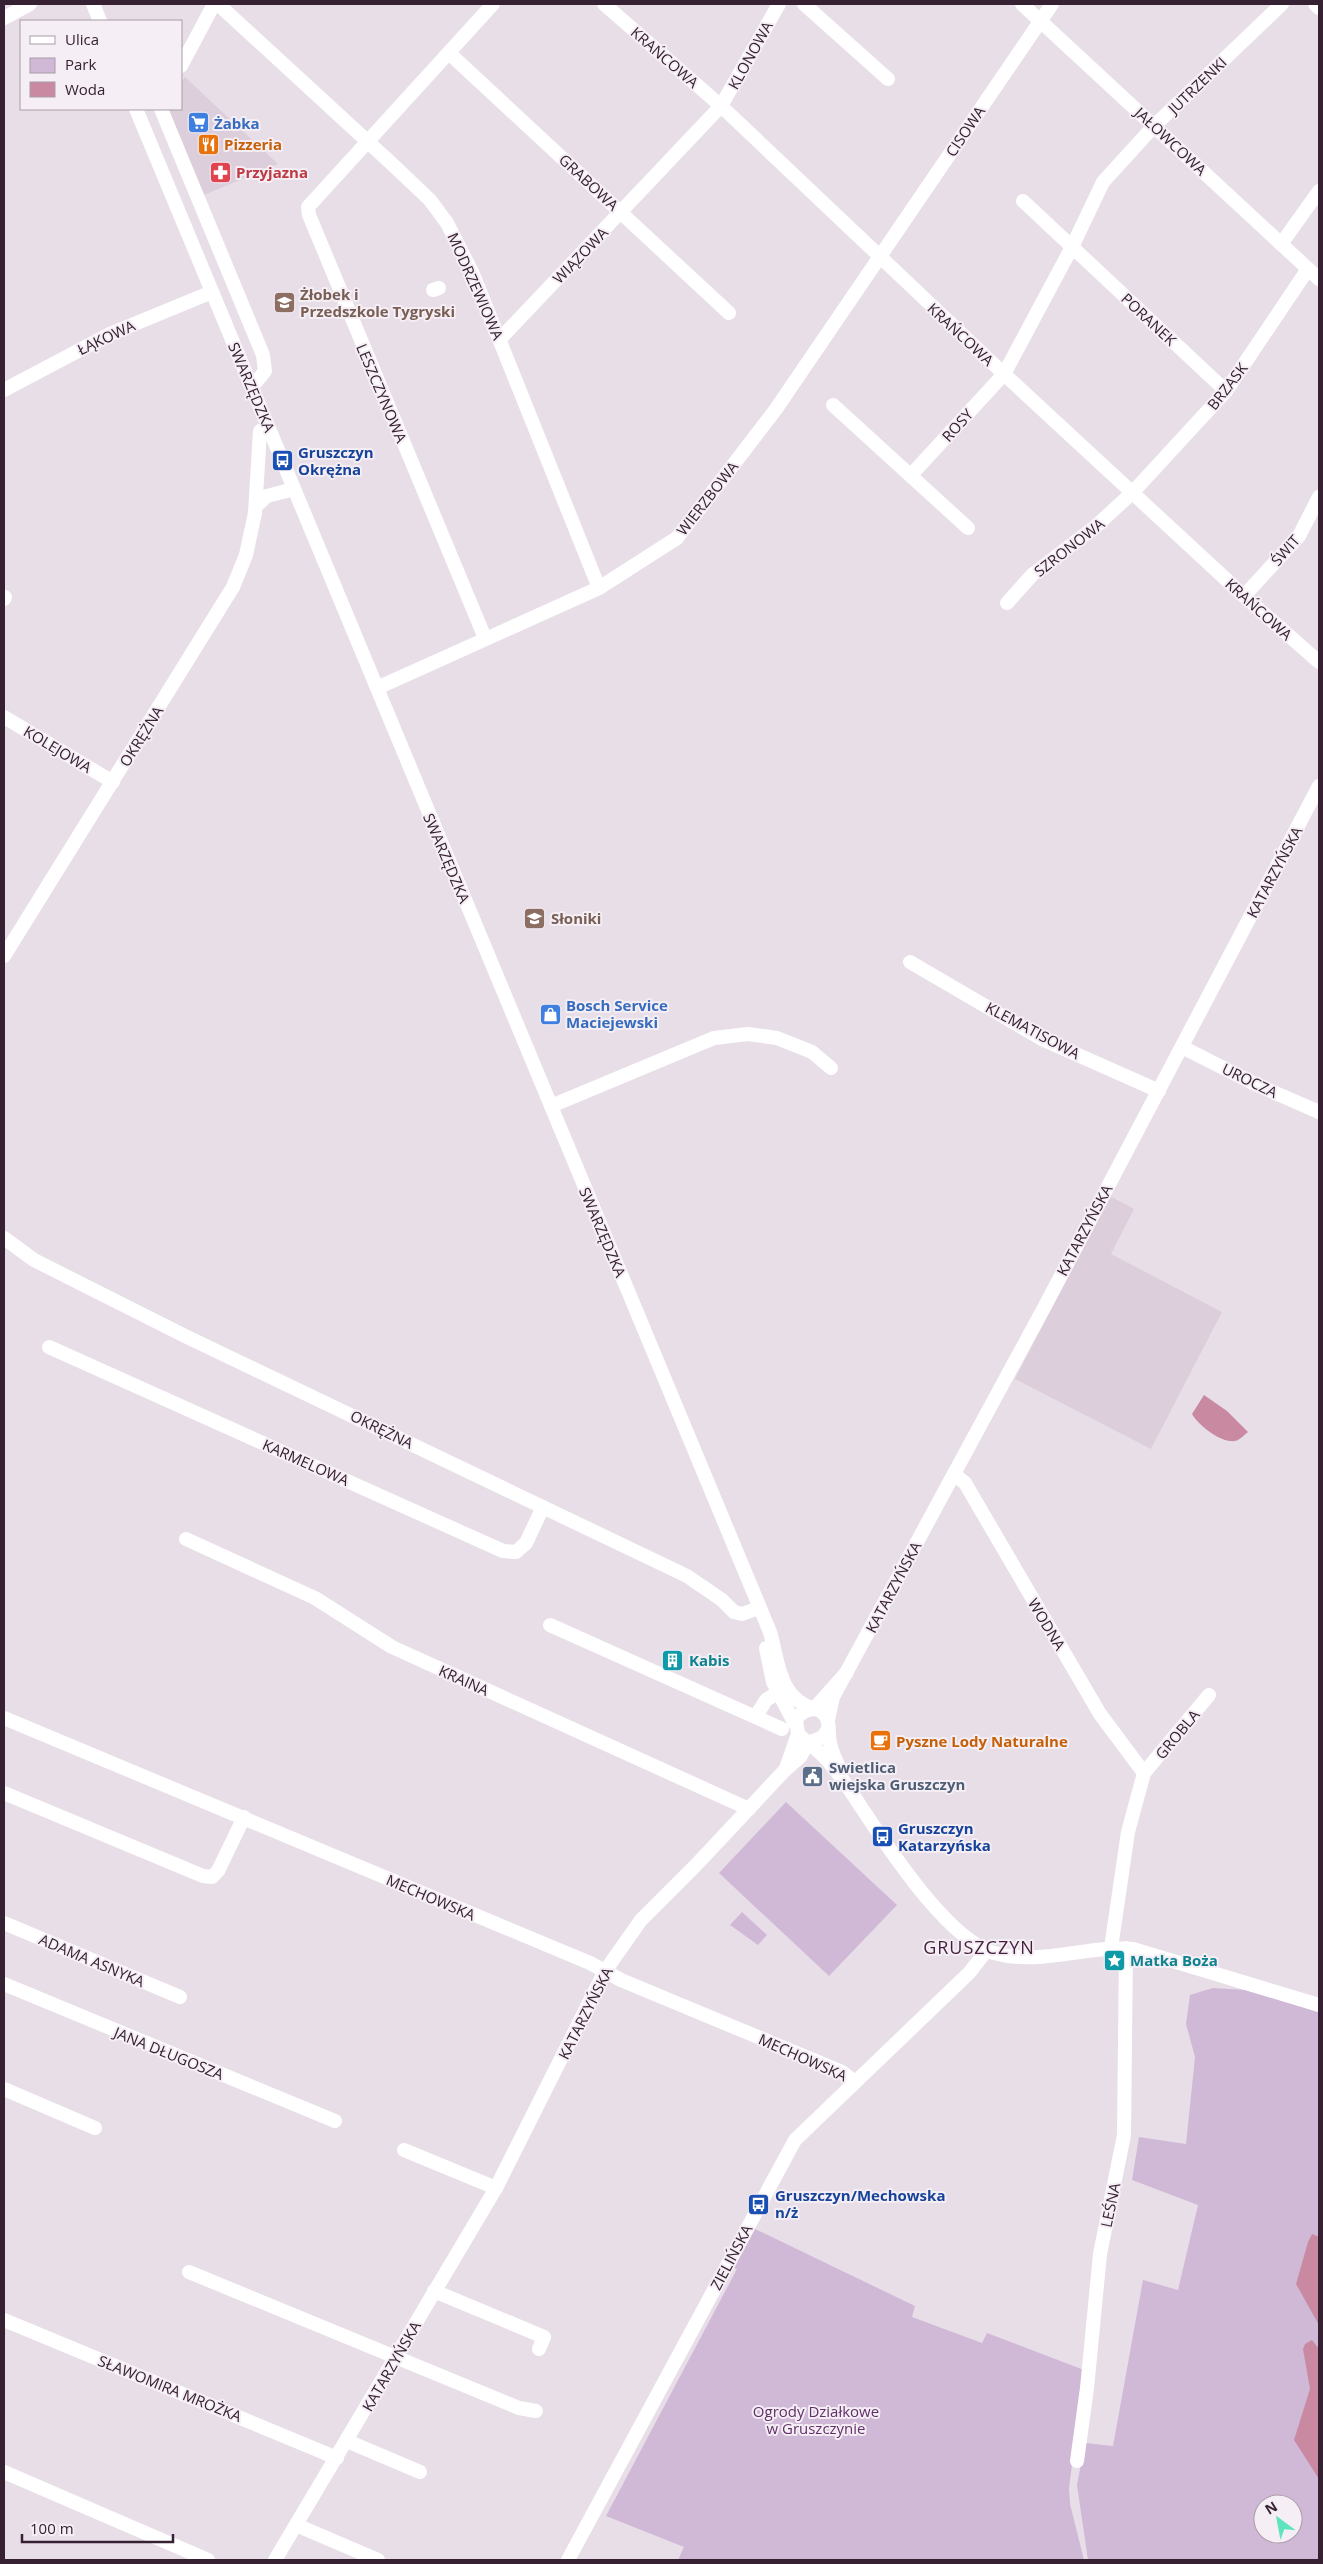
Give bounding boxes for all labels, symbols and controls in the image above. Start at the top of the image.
street label: KLONOWA [723,17,777,93]
legend [20,20,182,110]
street label: KRAŃCOWA [627,22,704,92]
text: Ulica [65,29,99,49]
street label: JUTRZENKI [1162,52,1231,119]
text: Park [65,54,96,74]
text: Woda [65,79,105,99]
street label: CISOWA [941,101,989,160]
street label: JAŁOWCOWA [1129,101,1212,180]
supermarket icon: Żabka [186,111,210,135]
place label: Żabka [214,113,260,133]
restaurant icon: Pizzeria [196,132,220,156]
place label: Pizzeria [224,134,282,154]
street label: GRABOWA [555,149,623,215]
pharmacy icon: Przyjazna [208,160,232,184]
place label: Przyjazna [236,162,308,182]
street label: WIĄZOWA [548,222,612,288]
street label: MODRZEWIOWA [443,229,509,343]
place label: Żłobek i Przedszkole Tygryski [300,284,455,321]
street label: PORANEK [1117,288,1181,350]
school or university icon: Żłobek i Przedszkole Tygryski [272,291,296,315]
street label: KRAŃCOWA [924,298,999,370]
street label: ŁĄKOWA [74,315,139,359]
street label: SWARZĘDZKA [224,339,280,436]
street label: LESZCZYNOWA [352,340,412,446]
street label: BRZASK [1202,358,1252,414]
street label: ROSY [937,404,977,446]
place label: Gruszczyn Okrężna [298,442,374,479]
bus stop icon: Gruszczyn Okrężna [270,449,294,473]
street label: WIERZBOWA [672,456,743,539]
street label: SZRONOWA [1030,513,1109,581]
street label: ŚWIT [1266,530,1304,570]
street label: KRAŃCOWA [1221,574,1297,645]
street label: OKRĘŻNA [115,702,168,770]
street label: KOLEJOWA [20,721,96,777]
street label: SWARZĘDZKA [419,810,475,907]
street label: KATARZYŃSKA [1241,822,1307,921]
school or university icon: Słoniki [523,906,547,930]
place label: Słoniki [551,908,601,928]
place label: Bosch Service Maciejewski [566,995,668,1032]
street label: KLEMATISOWA [982,997,1084,1063]
shop icon: Bosch Service Maciejewski [538,1002,562,1026]
street label: UROCZA [1219,1058,1282,1102]
street label: KATARZYŃSKA [1051,1180,1117,1279]
street label: SWARZĘDZKA [575,1184,631,1281]
street label: OKRĘŻNA [347,1405,417,1453]
street label: KARMELOWA [260,1434,353,1490]
street label: KATARZYŃSKA [860,1537,926,1636]
street label: WODNA [1024,1594,1071,1654]
building icon: Kabis [661,1648,685,1672]
place label: Kabis [689,1650,730,1670]
street label: KRAINA [436,1660,493,1700]
street label: GROBLA [1150,1705,1204,1763]
cafe icon: Pyszne Lody Naturalne [868,1729,892,1753]
place label: Pyszne Lody Naturalne [896,1731,1068,1751]
place label: Swietlica wiejska Gruszczyn [829,1757,965,1794]
public building icon: Swietlica wiejska Gruszczyn [801,1764,825,1788]
place label: Gruszczyn Katarzyńska [898,1818,991,1855]
bus stop icon: Gruszczyn Katarzyńska [870,1825,894,1849]
street label: MECHOWSKA [383,1869,479,1925]
street label: ADAMA ASNYKA [36,1929,148,1991]
district label: GRUSZCZYN [923,1935,1035,1959]
place icon: Matka Boża [1102,1948,1126,1972]
place label: Matka Boża [1130,1950,1218,1970]
street label: KATARZYŃSKA [553,1963,617,2062]
street label: JANA DŁUGOSZA [109,2021,227,2084]
street label: MECHOWSKA [756,2029,851,2086]
street label: LEŚNA [1096,2180,1125,2229]
place label: Gruszczyn/Mechowska n/ż [775,2185,945,2222]
bus stop icon: Gruszczyn/Mechowska n/ż [747,2192,771,2216]
street label: ZIELIŃSKA [705,2220,757,2293]
street label: KATARZYŃSKA [357,2317,425,2415]
street label: SŁAWOMIRA MROŻKA [95,2350,245,2426]
park label: Ogrody Działkowe w Gruszczynie [753,2401,879,2438]
north arrow [1253,2494,1303,2544]
text: N [1261,2496,1281,2519]
scale bar [22,2512,174,2544]
text: 100 m [30,2518,74,2538]

